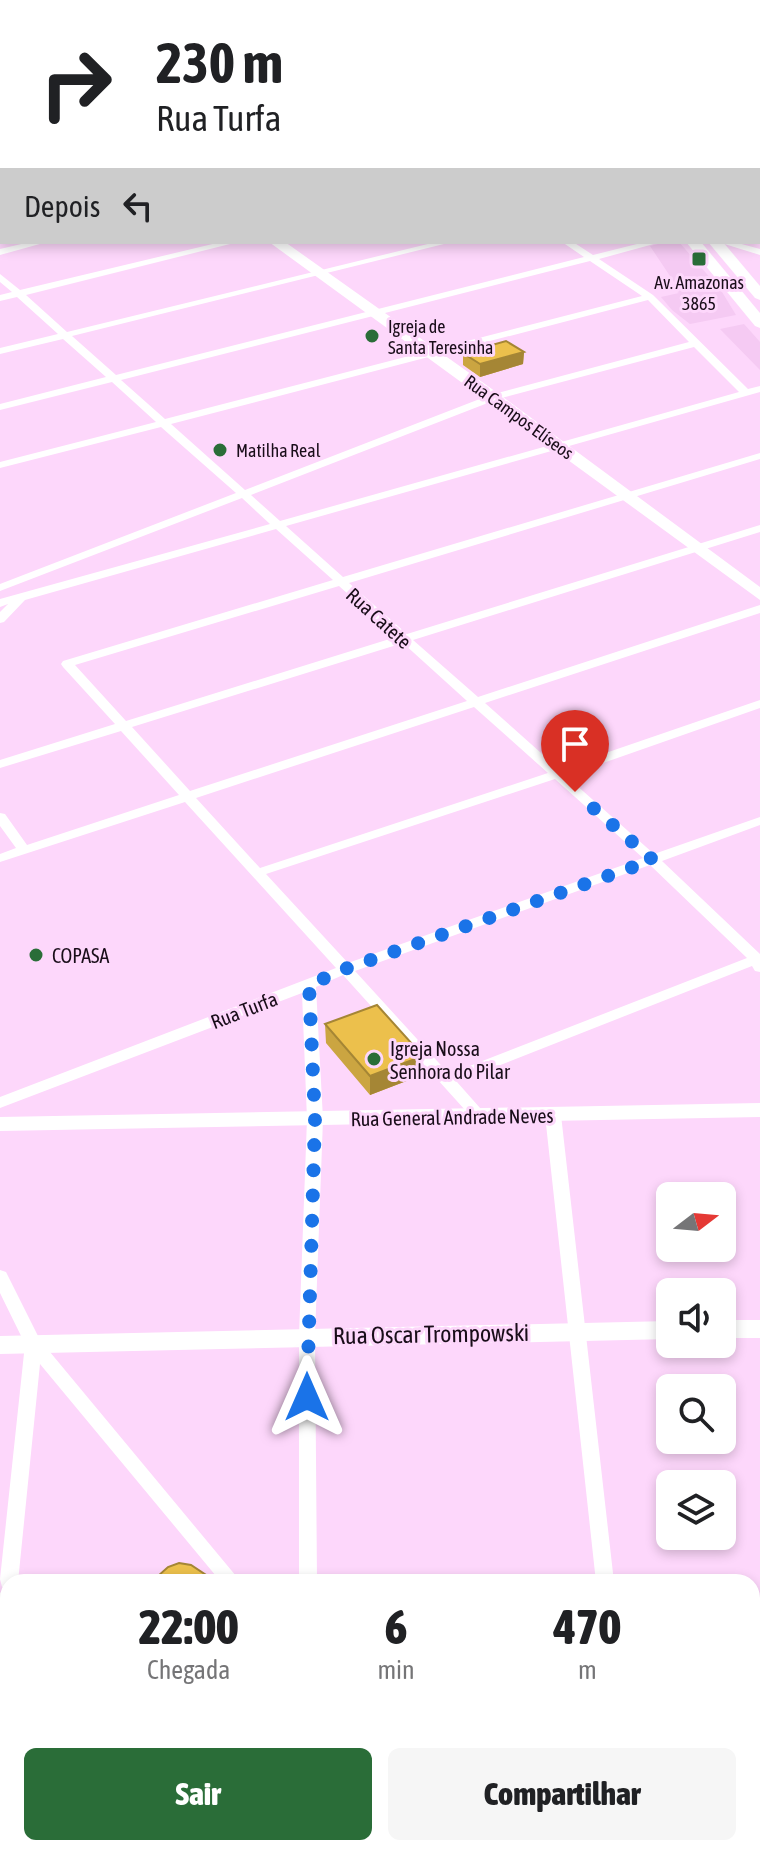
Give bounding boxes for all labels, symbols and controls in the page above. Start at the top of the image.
text: 230 m [156,31,283,95]
icon: right [24,32,128,136]
text: Rua Turfa [156,97,281,139]
icon: left [116,184,160,228]
text: Depois [24,189,100,223]
marker: Av. Amazonas 3865 [690,250,708,268]
place label: Av. Amazonas 3865 [654,272,744,314]
place label: Igreja de Santa Teresinha [388,316,493,358]
marker: Igreja de Santa Teresinha [363,327,381,345]
street label: Rua Campos Elíseos [460,370,578,464]
place label: Matilha Real [236,440,321,461]
marker: Matilha Real [211,441,229,459]
street label: Rua Catete [342,583,416,653]
pin [541,710,609,792]
icon: arrive [553,722,597,766]
place label: COPASA [52,944,109,967]
marker: COPASA [27,946,45,964]
street label: Rua Turfa [207,987,281,1033]
place label: Igreja Nossa Senhora do Pilar [390,1037,511,1083]
marker: Igreja Nossa Senhora do Pilar [365,1050,383,1068]
street label: Rua General Andrade Neves [350,1104,554,1130]
north arrow [656,1182,736,1262]
map controls [656,1182,736,1550]
button: sound [656,1278,736,1358]
street label: Rua Oscar Trompowski [333,1319,529,1349]
position arrow [265,1355,349,1439]
button: search [656,1374,736,1454]
button: layers [656,1470,736,1550]
text: 22:00 [139,1599,239,1654]
text: 6 [385,1599,407,1654]
text: 470 [554,1599,621,1654]
text: Chegada [147,1655,230,1685]
text: min [377,1655,415,1685]
text: m [578,1655,597,1685]
button: Sair [24,1748,372,1840]
button: Compartilhar [388,1748,736,1840]

